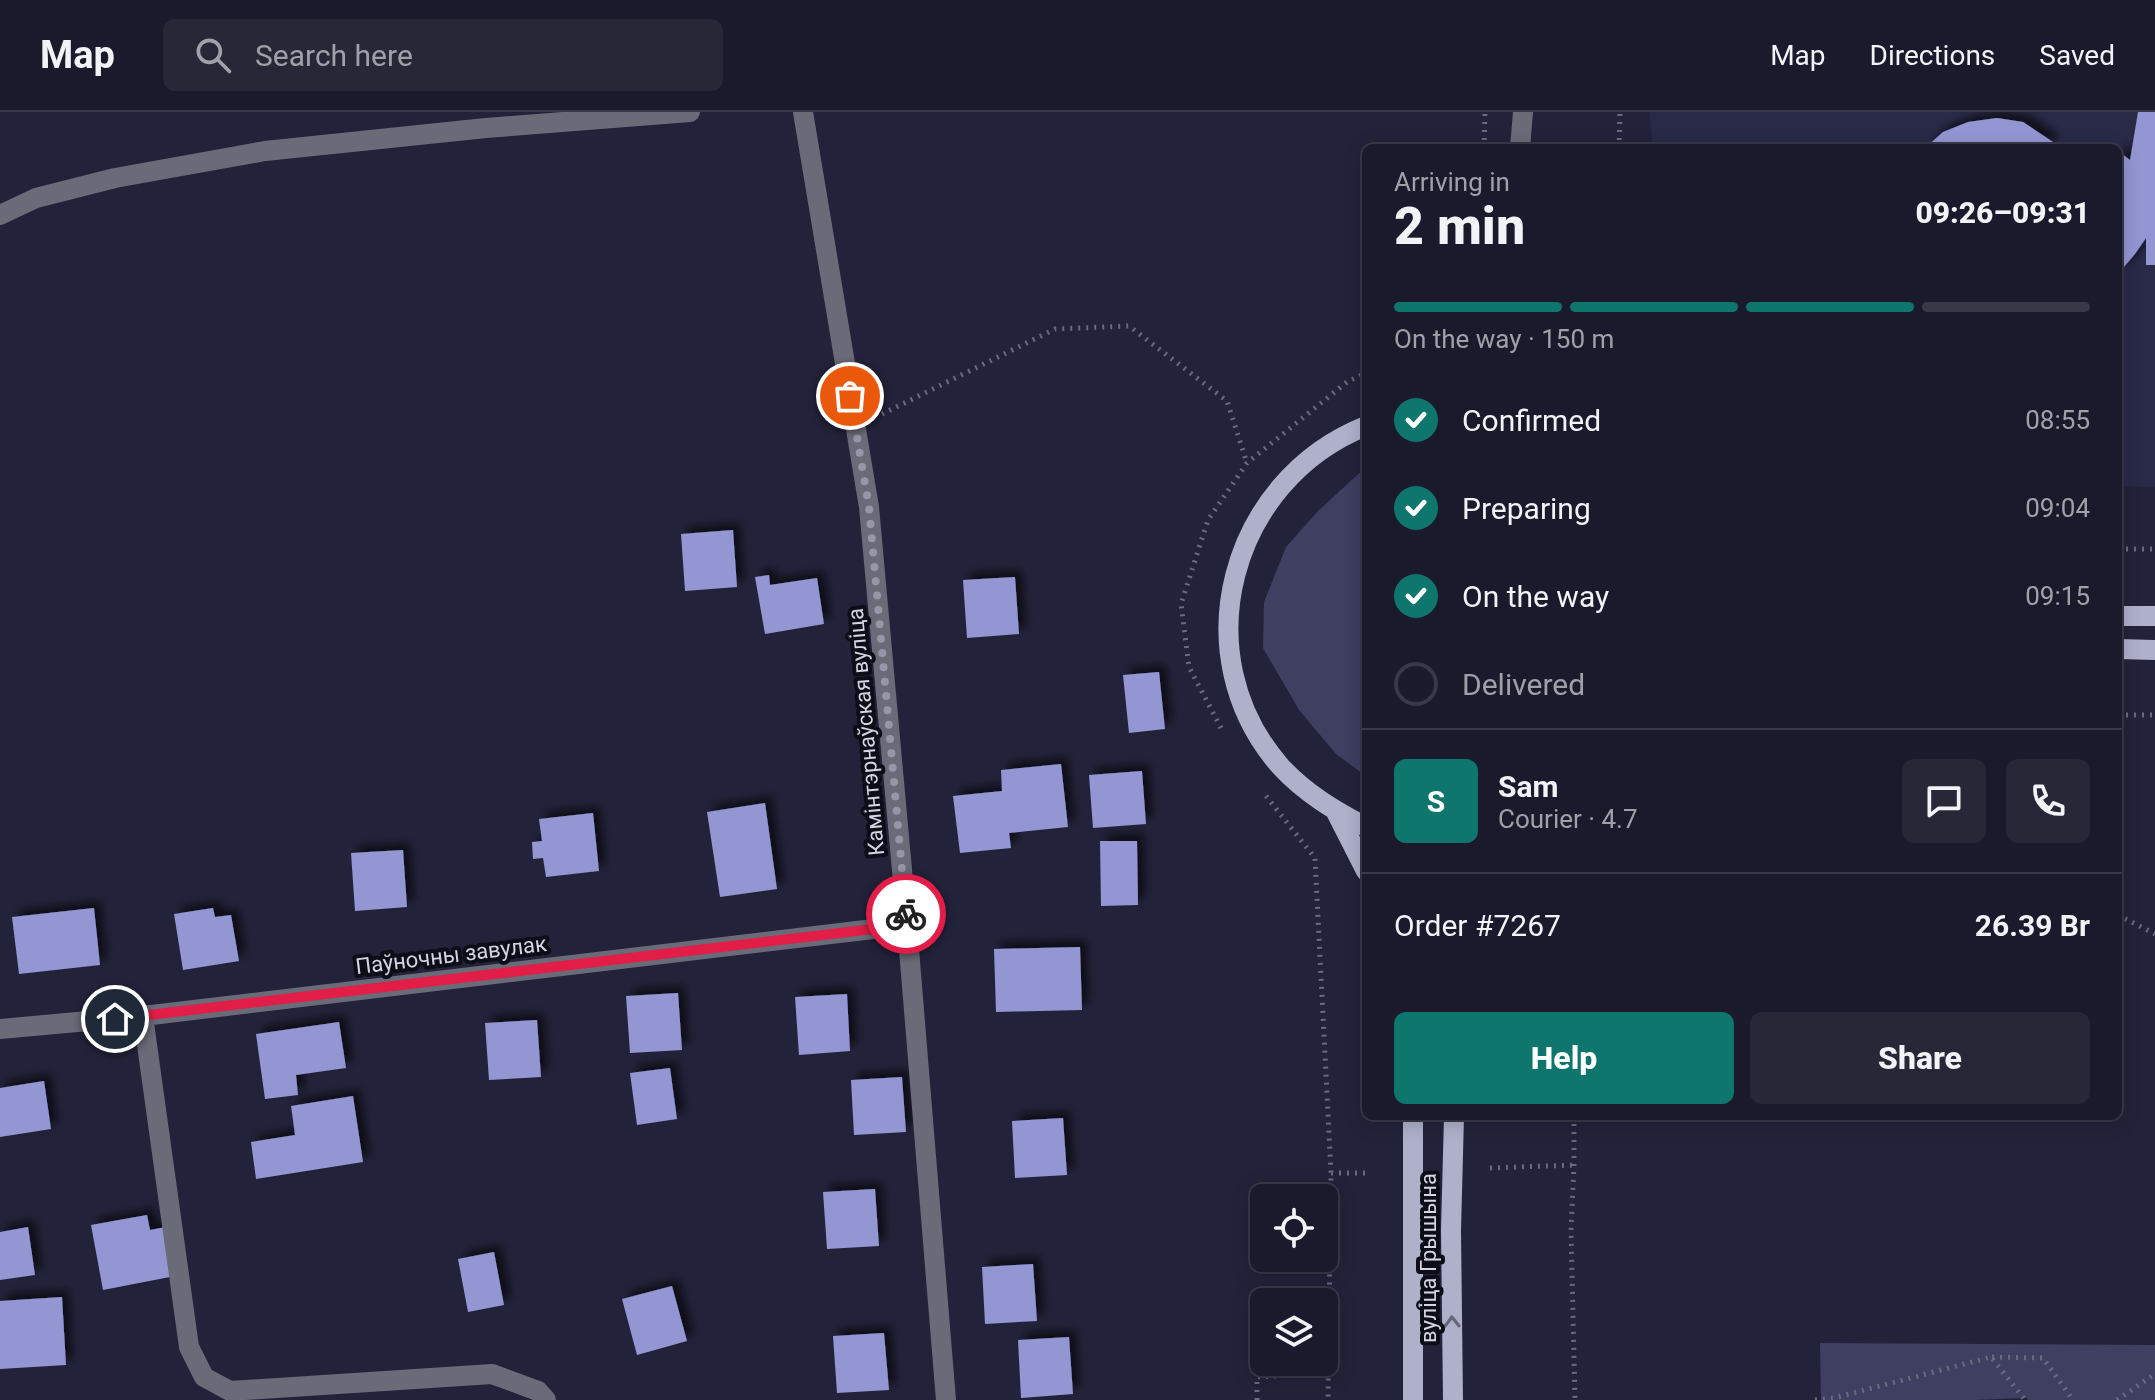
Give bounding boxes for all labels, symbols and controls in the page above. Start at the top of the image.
search box [163,19,723,91]
text: Map [40,33,115,77]
icon: search [191,33,235,77]
text: Search here [255,38,413,73]
text: Map [1770,39,1826,72]
text: Directions [1870,39,1995,72]
text: Saved [2039,39,2115,72]
text: Arriving in [1394,167,1510,197]
text: 09:26–09:31 [1915,195,2090,230]
text: 2 min [1394,196,1525,257]
text: On the way · 150 m [1394,324,1614,354]
pin [816,362,884,430]
icon: bag [828,374,872,418]
icon: check [1394,398,1438,442]
text: Confirmed [1462,403,1601,438]
text: 08:55 [2025,405,2090,435]
icon: check [1394,486,1438,530]
text: Preparing [1462,491,1591,526]
text: 09:04 [2025,493,2090,523]
icon: check [1394,574,1438,618]
text: On the way [1462,579,1609,614]
text: 09:15 [2025,581,2090,611]
street label: Камінтэрнаўская вуліца [843,607,889,857]
text: Delivered [1462,667,1585,702]
button: chat [1902,759,1986,843]
button: phone [2006,759,2090,843]
text: Sam [1498,769,1559,804]
text: S [1427,784,1445,819]
text: Courier · 4.7 [1498,804,1638,834]
courier [866,874,946,954]
icon: bike [884,892,928,936]
text: Order #7267 [1394,908,1561,943]
text: 26.39 Br [1975,908,2090,943]
street label: Паўночны завулак [354,931,548,979]
pin [81,985,149,1053]
icon: home [93,997,137,1041]
button: Help [1394,1012,1734,1104]
button: Share [1750,1012,2090,1104]
street label: вуліца Грышына [1416,1173,1441,1343]
map controls [1250,1184,1338,1376]
button: locate [1250,1184,1338,1272]
button: layers [1250,1288,1338,1376]
one-way arrow [1443,1315,1461,1328]

